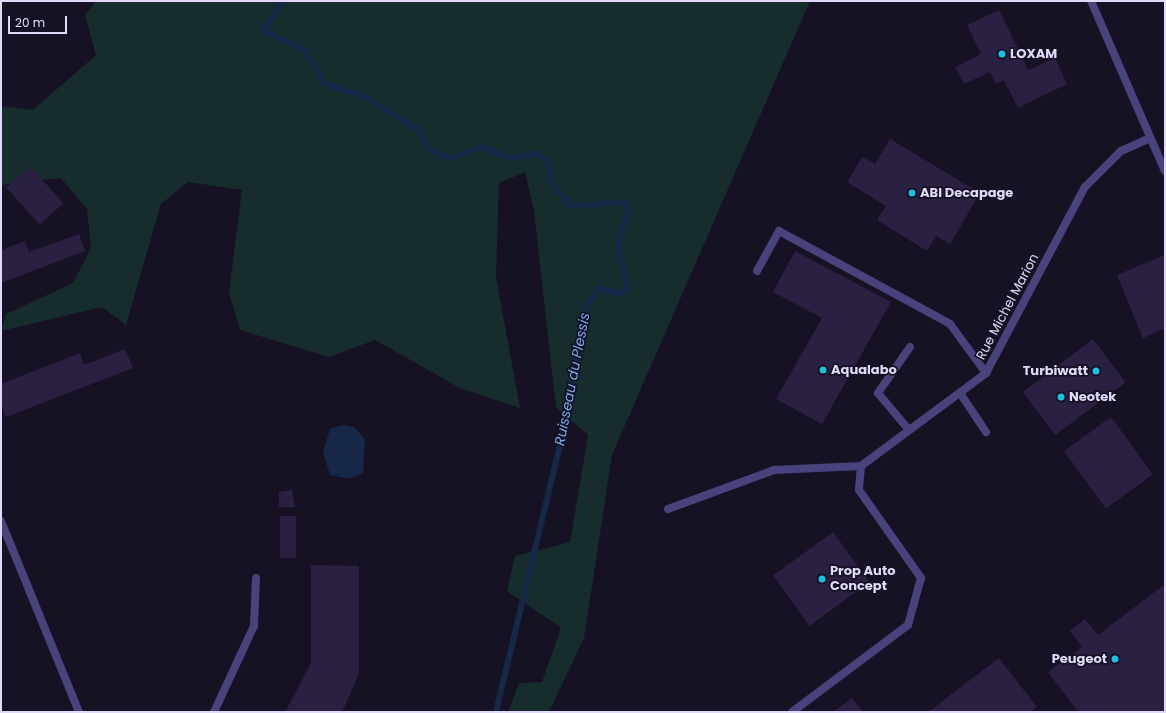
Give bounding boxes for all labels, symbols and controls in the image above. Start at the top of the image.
scale bar [10,8,69,34]
text: 20 m [15,14,45,31]
place label: LOXAM [1010,46,1057,62]
marker: LOXAM [997,49,1007,59]
place label: ABI Decapage [920,185,1013,201]
marker: ABI Decapage [907,188,917,198]
street label: Rue Michel Marion [973,251,1043,363]
water label: Ruisseau du Plessis [551,311,593,447]
place label: Aqualabo [831,362,897,378]
place label: Turbiwatt [1023,363,1088,379]
marker: Aqualabo [818,365,828,375]
marker: Turbiwatt [1091,366,1101,376]
place label: Neotek [1069,389,1116,405]
marker: Neotek [1056,392,1066,402]
place label: Prop Auto Concept [830,564,895,595]
marker: Prop Auto Concept [817,574,827,584]
place label: Peugeot [1052,651,1107,667]
marker: Peugeot [1110,654,1120,664]

